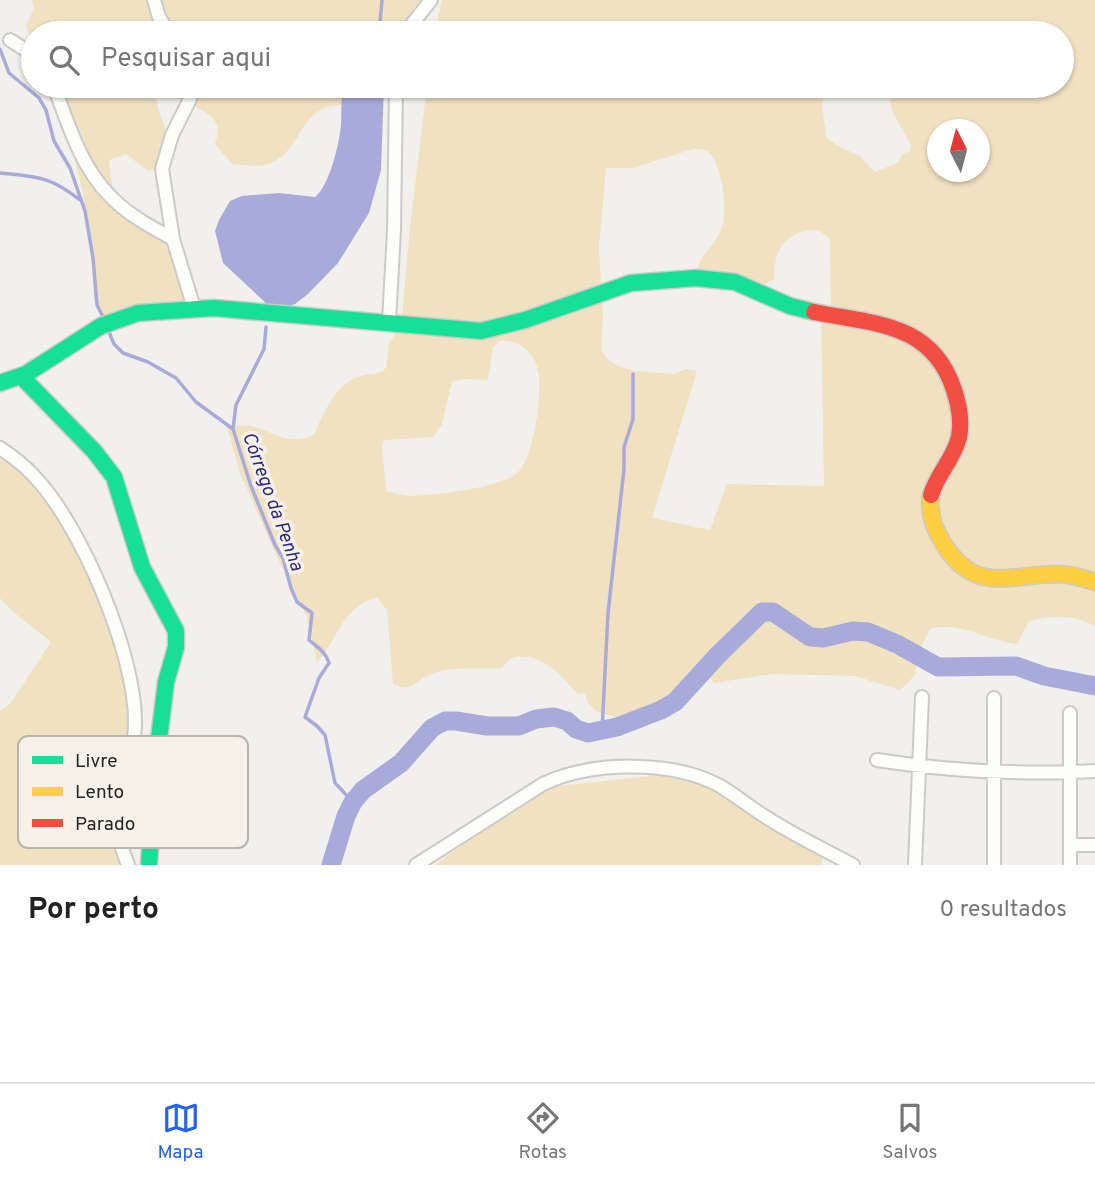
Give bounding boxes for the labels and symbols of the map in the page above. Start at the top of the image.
north arrow [927,119,990,182]
water label: Córrego da Penha [236,429,308,575]
legend [18,736,248,848]
text: Livre [75,750,118,774]
text: Lento [75,781,124,805]
text: Parado [75,813,135,837]

